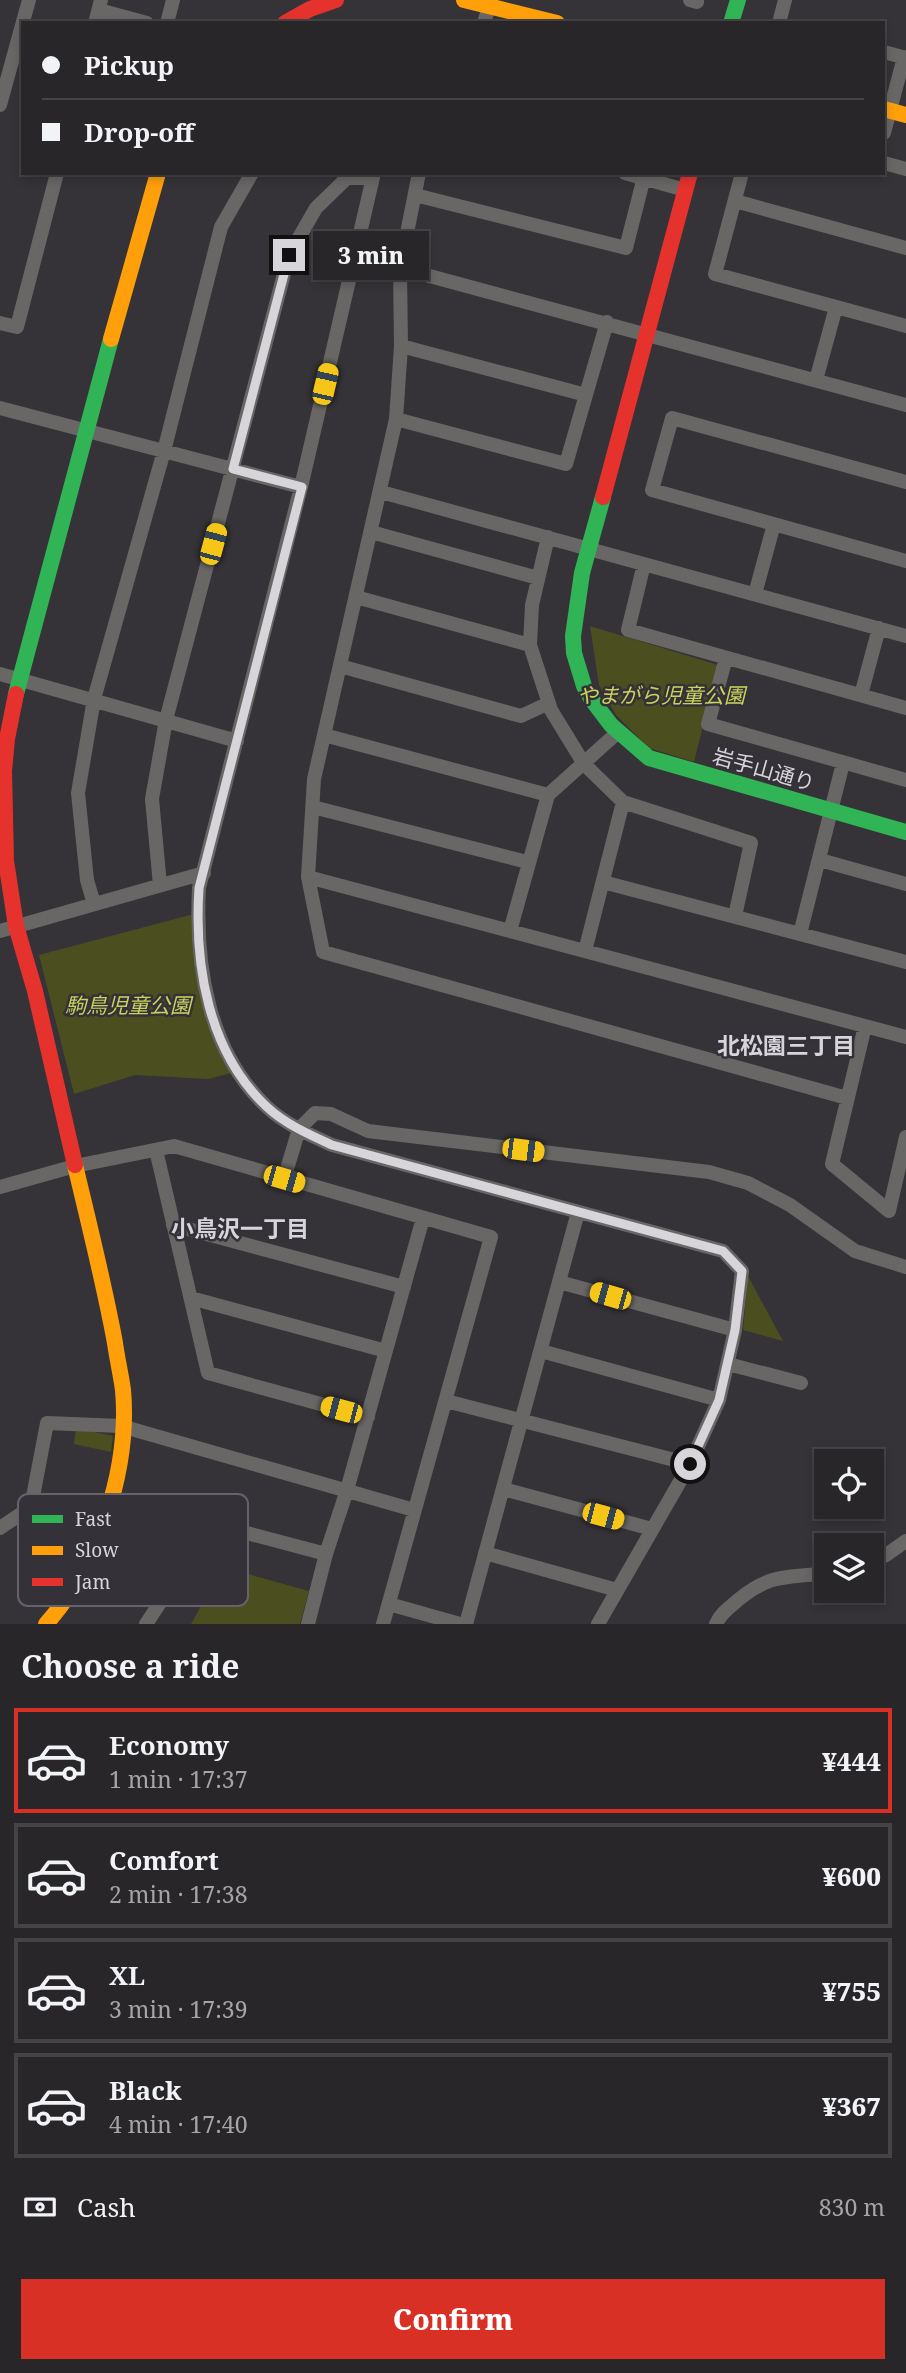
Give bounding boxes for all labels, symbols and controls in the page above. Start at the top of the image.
text: Pickup [84,47,174,83]
text: Drop-off [84,114,194,150]
callout: 3 min [314,230,429,280]
route end [273,239,305,271]
text: 3 min [338,239,404,271]
car [311,361,340,407]
car [198,521,229,567]
park label: やまがら児童公園 [577,681,748,709]
street label: 岩手山通り [710,741,818,797]
park label: 駒鳥児童公園 [65,991,194,1019]
district label: 北松園三丁目 [717,1029,855,1061]
car [501,1137,546,1163]
car [261,1163,308,1195]
district label: 小鳥沢一丁目 [171,1212,309,1244]
car [587,1280,634,1312]
car [318,1394,365,1426]
route start [674,1448,706,1480]
map controls [814,1449,884,1603]
button: locate [814,1449,884,1519]
legend [18,1494,248,1606]
car [580,1500,627,1532]
text: Fast [75,1506,112,1532]
button: layers [814,1533,884,1603]
text: Slow [75,1537,119,1563]
text: Jam [74,1569,110,1595]
text: Choose a ride [21,1644,240,1687]
text: Economy [109,1727,229,1763]
icon: car [25,1729,88,1792]
text: ¥444 [822,1743,881,1779]
text: 1 min · 17:37 [109,1763,247,1795]
text: Comfort [109,1842,219,1878]
icon: car [25,1844,88,1907]
text: ¥600 [822,1858,881,1894]
text: 2 min · 17:38 [109,1878,247,1910]
text: XL [109,1957,145,1993]
icon: car [25,1959,88,2022]
text: ¥755 [822,1973,881,2009]
text: 3 min · 17:39 [109,1993,247,2025]
text: Black [109,2072,182,2108]
icon: car [25,2074,88,2137]
text: ¥367 [822,2088,881,2124]
text: 4 min · 17:40 [109,2108,247,2140]
icon: cash [21,2188,59,2226]
text: Cash [77,2189,136,2225]
text: 830 m [819,2191,885,2223]
button: Confirm [21,2279,885,2359]

